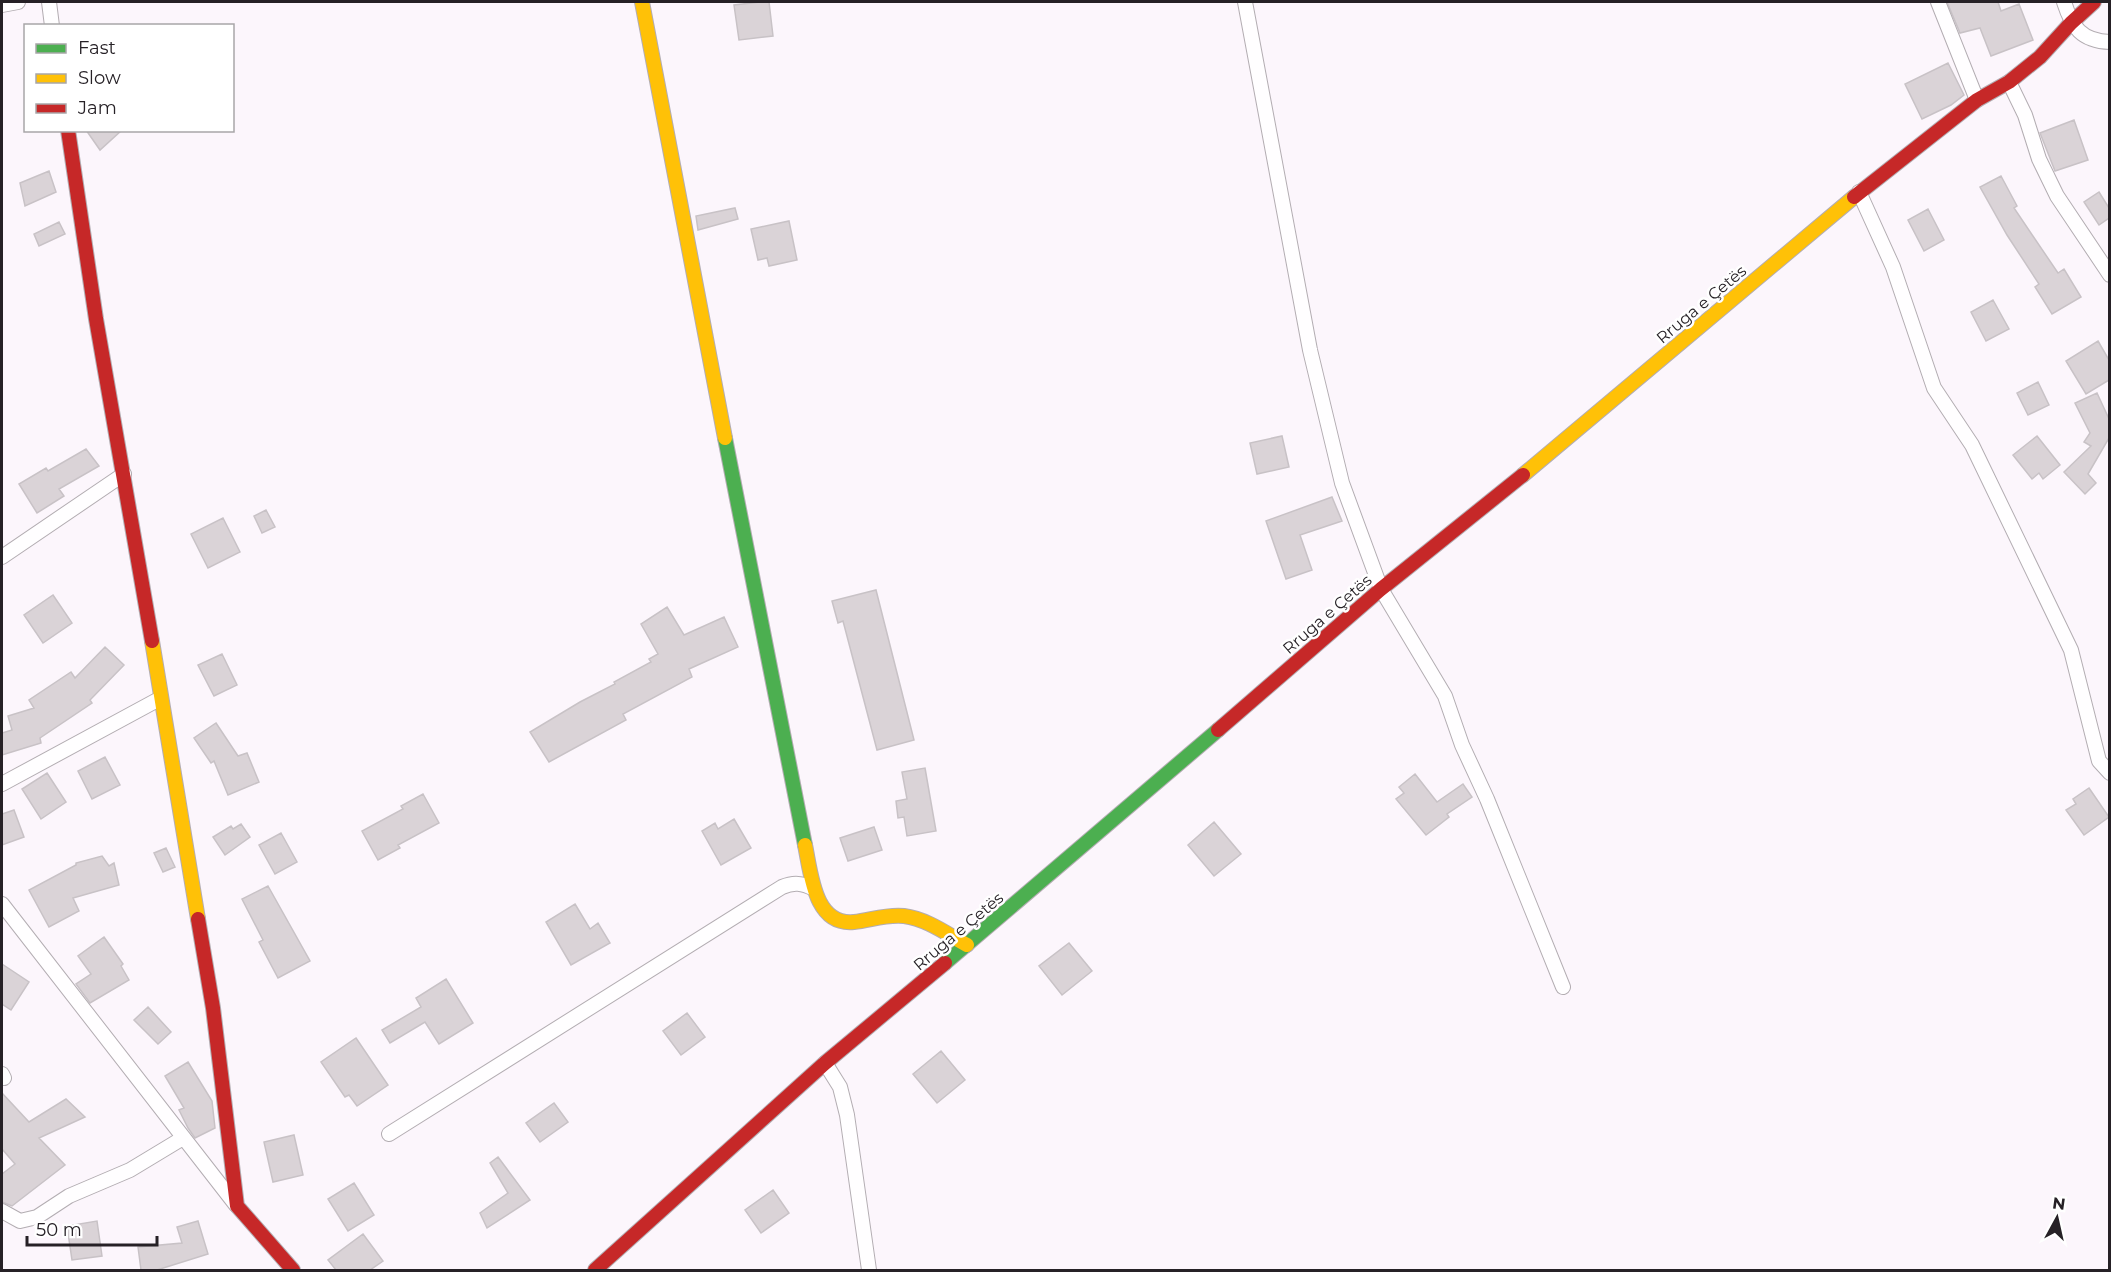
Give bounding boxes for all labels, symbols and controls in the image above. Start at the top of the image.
legend [24,24,234,132]
text: Fast [78,37,116,59]
text: Slow [78,67,121,89]
text: Jam [77,97,117,119]
street label: Rruga e Çetës [1653,261,1750,347]
street label: Rruga e Çetës [1279,571,1376,658]
street label: Rruga e Çetës [910,888,1007,974]
north arrow [2027,1188,2087,1248]
text: N [2051,1193,2067,1214]
scale bar [27,1209,158,1247]
text: 50 m [36,1219,82,1241]

